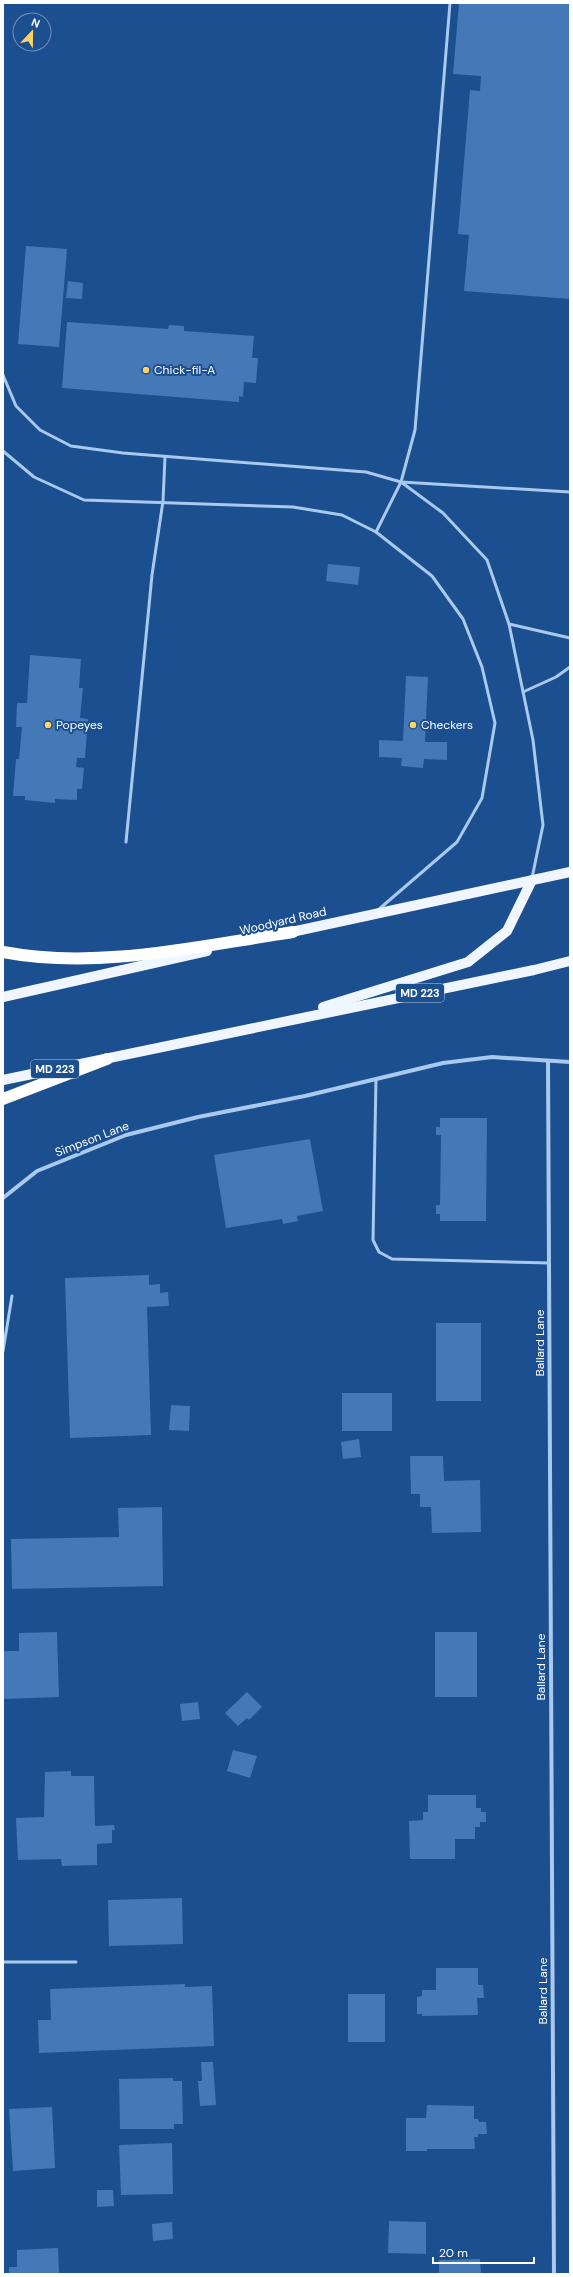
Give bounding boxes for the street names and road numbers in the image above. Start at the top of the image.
street label: Woodyard Road [238,903,328,939]
road number: MD 223 [396,984,444,1002]
road number: MD 223 [31,1060,79,1078]
street label: Simpson Lane [53,1118,131,1160]
street label: Ballard Lane [532,1309,548,1377]
street label: Ballard Lane [533,1633,549,1701]
street label: Ballard Lane [535,1957,551,2025]

